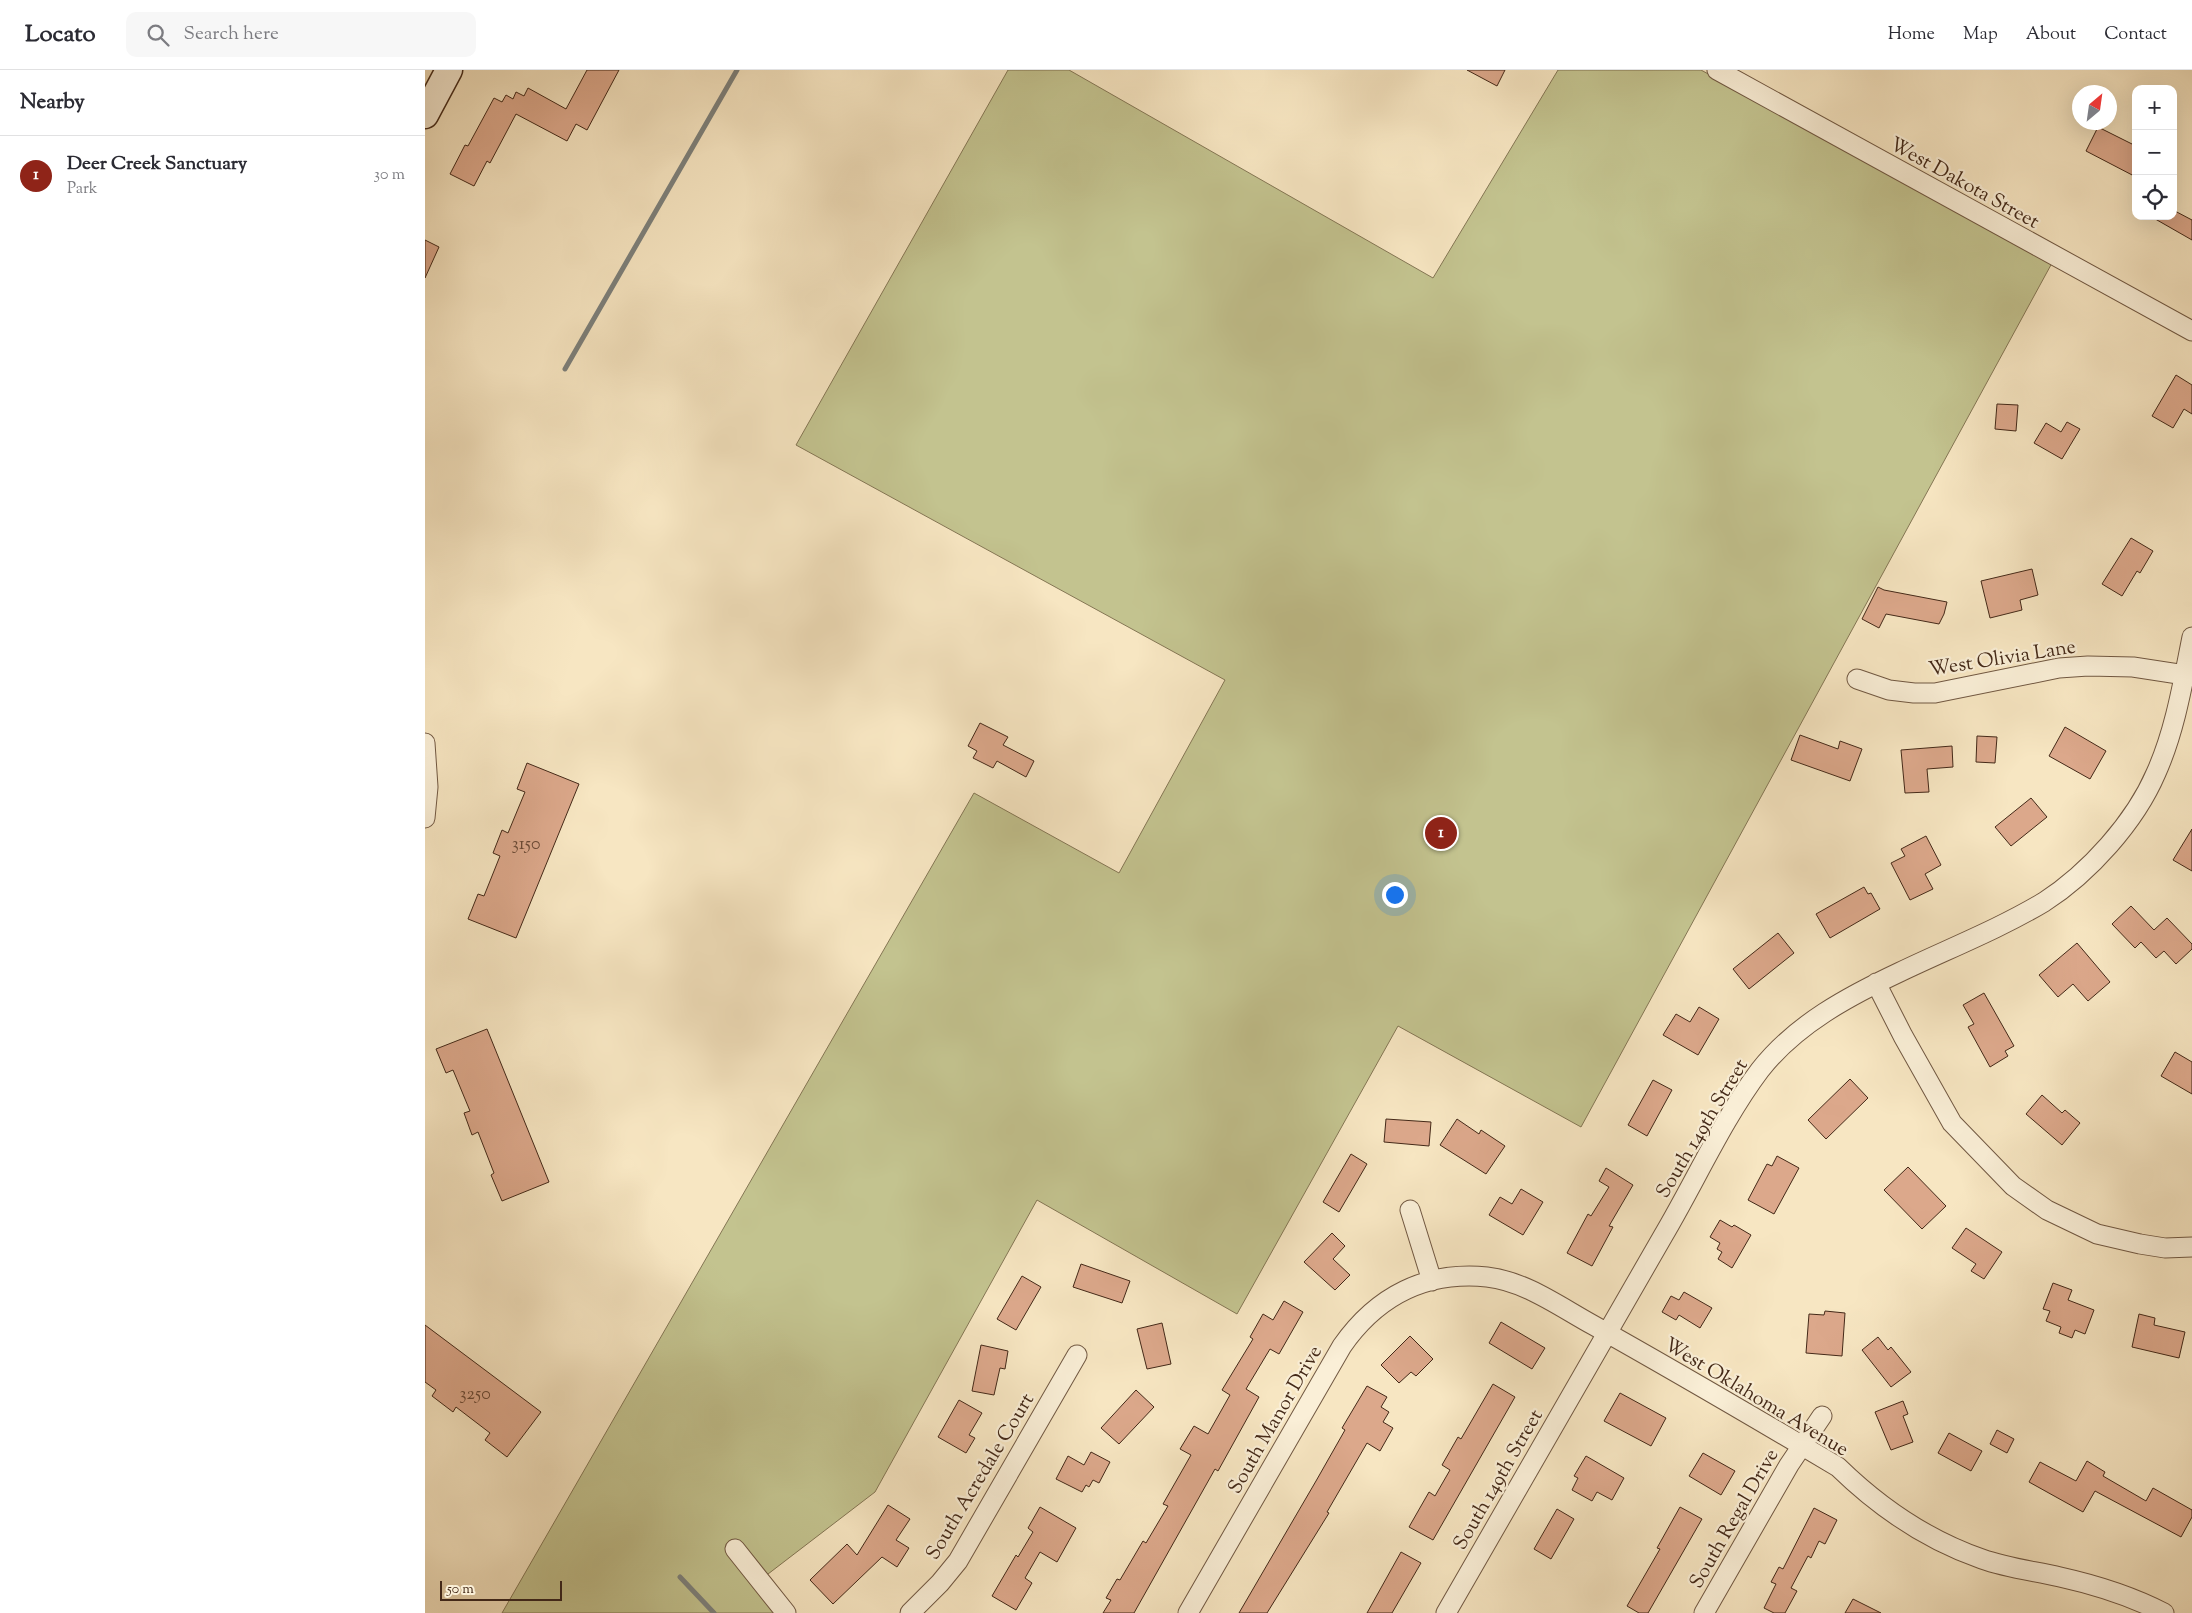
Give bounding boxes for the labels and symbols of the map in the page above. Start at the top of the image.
north arrow [2072,85,2117,130]
street label: West Dakota Street [1884,131,2044,237]
street label: West Olivia Lane [1927,634,2078,685]
pin: 1 [1425,814,1457,852]
house number: 3150 [511,832,541,858]
your location [1382,882,1408,908]
street label: South 149th Street [1650,1054,1756,1204]
street label: West Oklahoma Avenue [1658,1331,1853,1465]
street label: South Manor Drive [1222,1341,1331,1500]
house number: 3250 [459,1382,491,1408]
street label: South Acredale Court [920,1388,1043,1566]
street label: South 149th Street [1447,1404,1551,1556]
street label: South Regal Drive [1683,1444,1787,1595]
scale bar [440,1578,563,1601]

